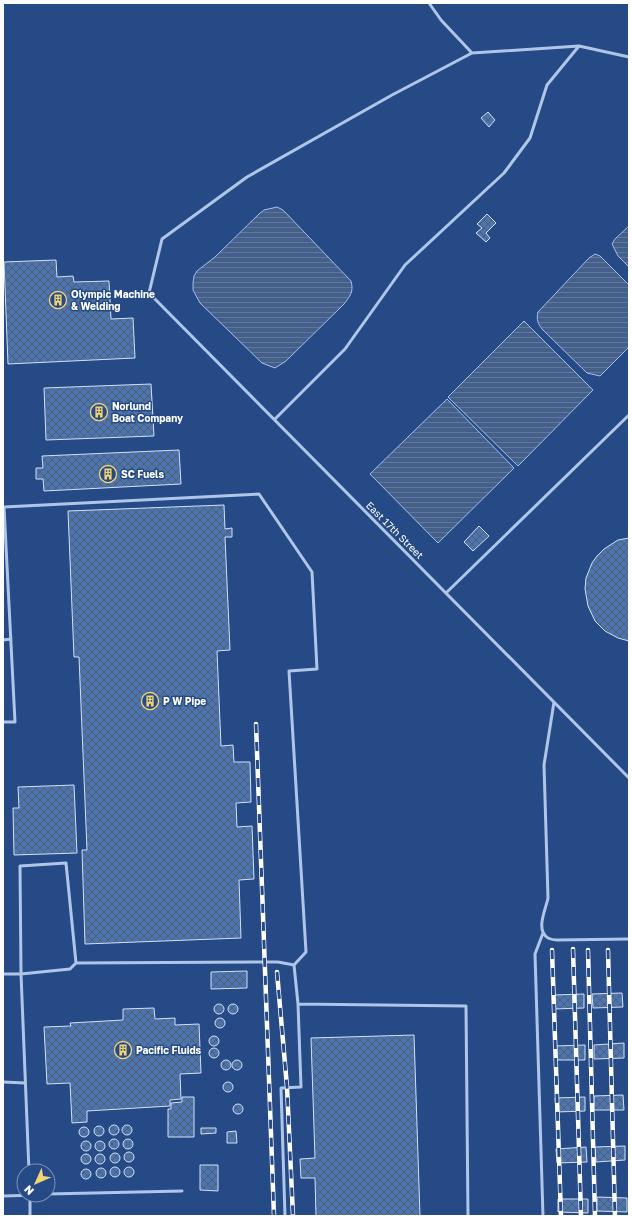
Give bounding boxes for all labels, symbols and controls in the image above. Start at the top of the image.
place label: Olympic Machine & Welding [71,288,155,312]
building icon: Olympic Machine & Welding [48,290,68,310]
place label: Norlund Boat Company [112,400,183,424]
building icon: Norlund Boat Company [89,402,109,422]
building icon: SC Fuels [98,464,118,484]
place label: SC Fuels [121,468,164,480]
street label: East 17th Street [364,499,426,561]
building icon: P W Pipe [140,691,160,711]
place label: P W Pipe [163,695,206,707]
building icon: Pacific Fluids [113,1040,133,1060]
place label: Pacific Fluids [136,1044,202,1056]
north arrow [16,1163,56,1203]
text: N [21,1183,36,1198]

